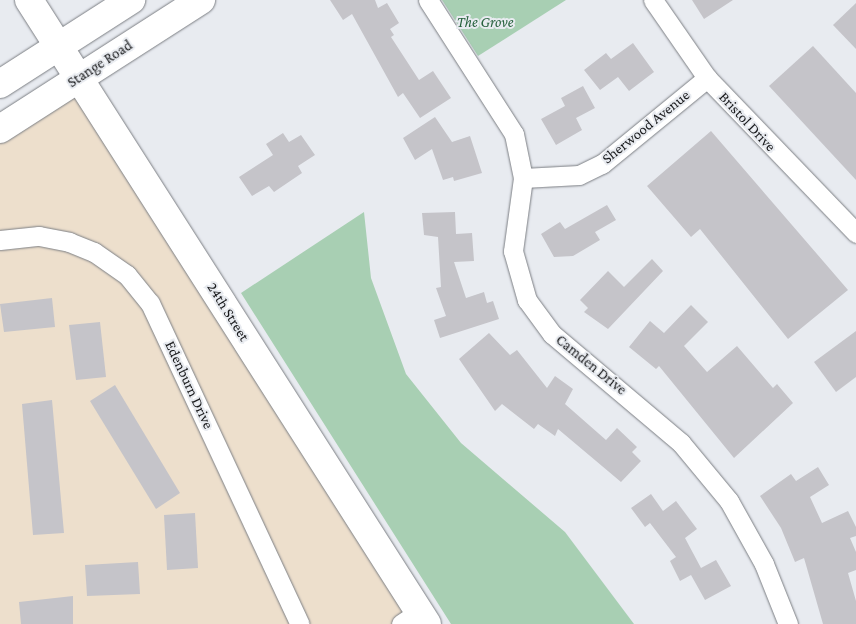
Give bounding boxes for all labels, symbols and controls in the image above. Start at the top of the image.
park label: The Grove [457,14,513,32]
street label: Stange Road [64,36,136,92]
street label: Sherwood Avenue [598,86,694,168]
street label: Bristol Drive [715,88,779,156]
street label: 24th Street [203,279,253,345]
street label: Camden Drive [552,331,630,399]
street label: Edenburn Drive [161,338,217,432]

